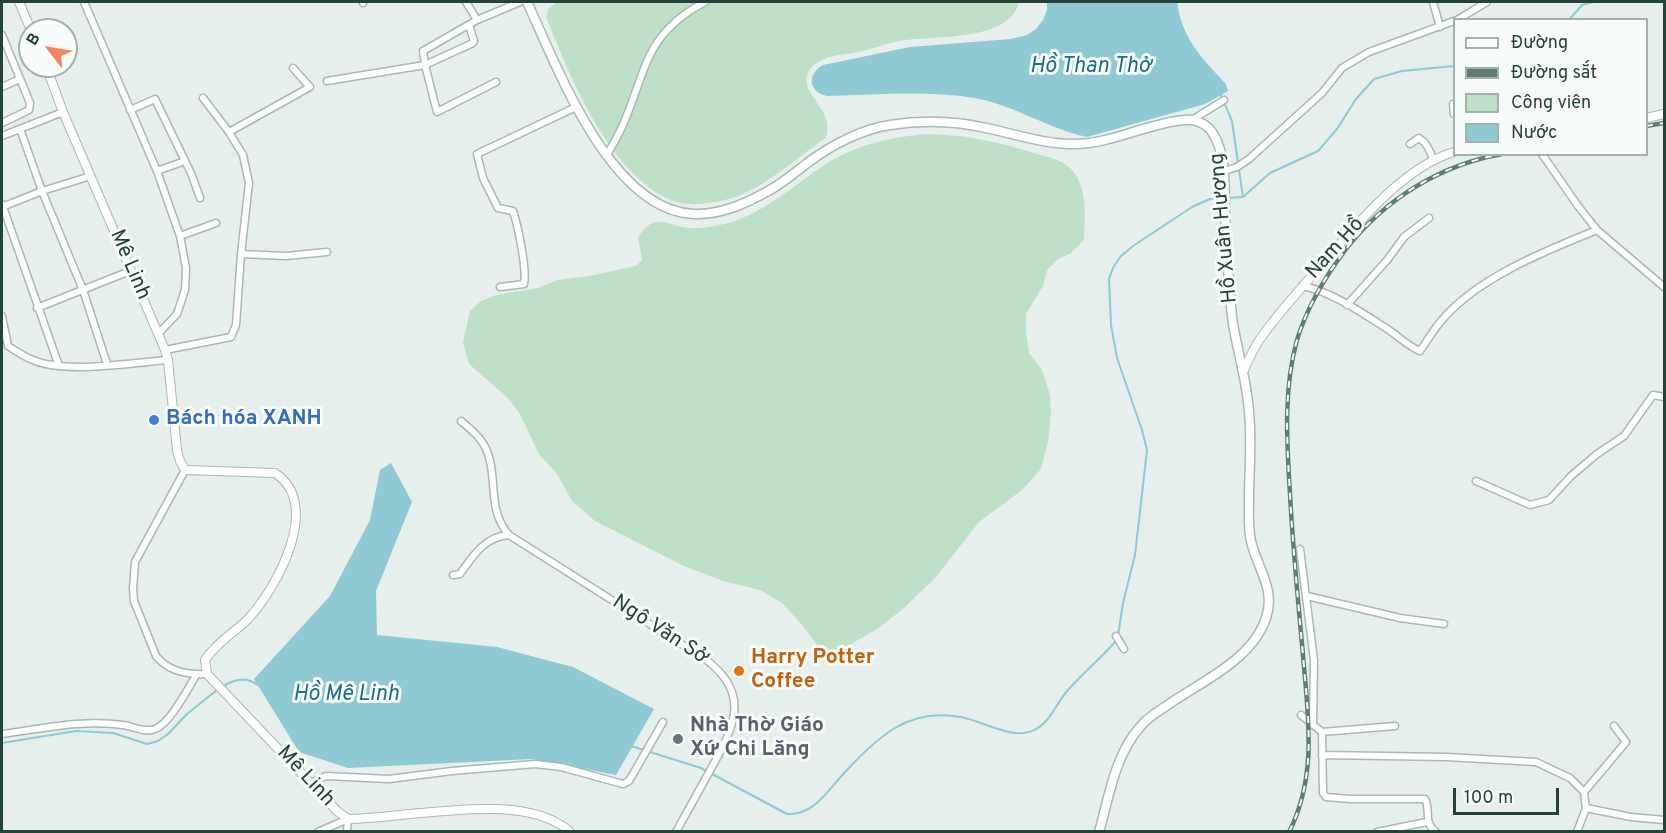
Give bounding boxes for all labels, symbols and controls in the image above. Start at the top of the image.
north arrow [18,18,78,78]
legend [1453,18,1648,156]
text: B [23,30,46,50]
text: Đường [1511,32,1568,55]
water label: Hồ Than Thở [1030,55,1152,81]
text: Đường sắt [1511,62,1597,85]
text: Công viên [1511,92,1591,115]
text: Nước [1511,122,1557,145]
street label: Hồ Xuân Hương [1206,152,1244,304]
street label: Nam Hồ [1302,213,1370,285]
street label: Mê Linh [103,226,155,304]
place label: Bách hóa XANH [166,407,322,433]
marker: Bách hóa XANH [147,413,161,427]
street label: Ngô Văn Sở [607,590,713,672]
place label: Harry Potter Coffee [751,646,874,696]
marker: Harry Potter Coffee [732,664,746,678]
water label: Hồ Mê Linh [293,683,399,709]
place label: Nhà Thờ Giáo Xứ Chi Lăng [690,714,824,764]
marker: Nhà Thờ Giáo Xứ Chi Lăng [671,732,685,746]
street label: Mê Linh [271,741,339,813]
scale bar [1456,776,1562,814]
text: 100 m [1464,787,1513,810]

